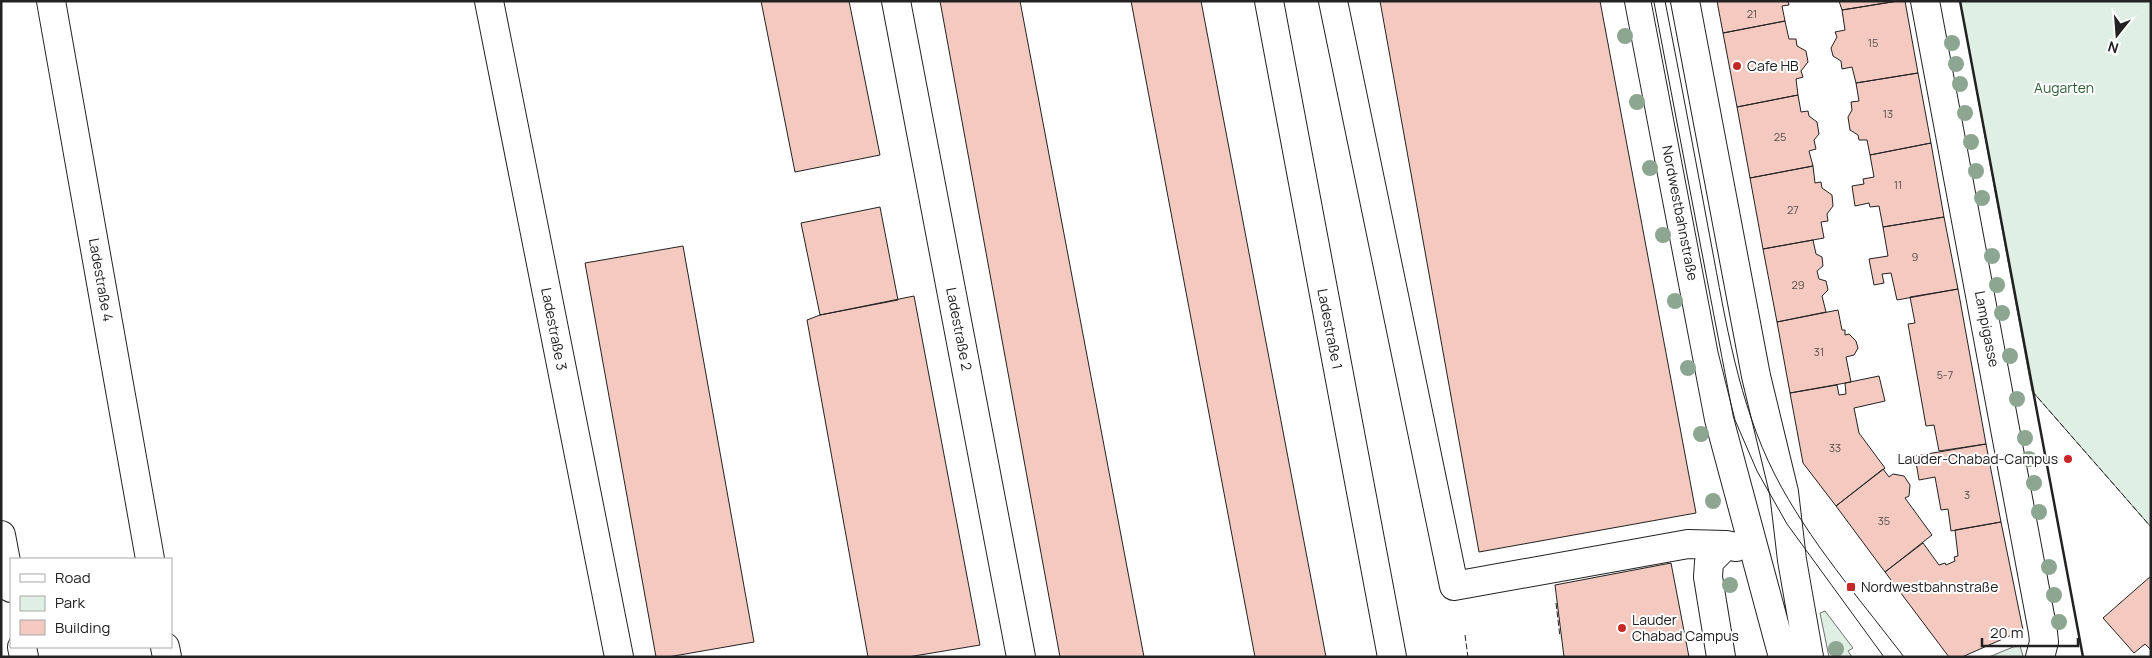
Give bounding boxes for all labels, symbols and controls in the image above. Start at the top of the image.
house number: 21 [1747,6,1757,21]
north arrow [2092,10,2142,60]
house number: 15 [1868,35,1878,50]
text: N [2105,37,2121,58]
place label: Cafe HB [1747,56,1799,75]
marker: Cafe HB [1731,60,1743,72]
park label: Augarten [2034,78,2094,97]
house number: 13 [1883,106,1893,121]
house number: 25 [1774,129,1786,144]
street label: Nordwestbahnstraße [1658,144,1703,282]
house number: 11 [1894,177,1902,192]
house number: 27 [1787,202,1799,217]
street label: Ladestraße 4 [85,237,118,323]
house number: 9 [1912,249,1919,264]
house number: 29 [1791,277,1805,292]
street label: Ladestraße 3 [537,286,572,372]
street label: Ladestraße 2 [942,286,977,372]
street label: Ladestraße 1 [1313,287,1348,371]
street label: Lampigasse [1971,289,2004,369]
house number: 31 [1814,344,1824,359]
house number: 5-7 [1937,367,1953,382]
house number: 33 [1829,440,1841,455]
place label: Lauder-Chabad-Campus [1897,449,2058,468]
marker: Lauder-Chabad-Campus [2062,453,2074,465]
house number: 3 [1964,487,1970,502]
house number: 35 [1878,513,1890,528]
legend [10,558,172,648]
text: Road [55,567,91,588]
place label: Nordwestbahnstraße [1861,577,1998,596]
marker: Nordwestbahnstraße [1845,581,1857,593]
text: Park [55,592,85,613]
place label: Lauder Chabad Campus [1632,610,1739,645]
scale bar [1982,616,2078,648]
text: Building [55,617,110,638]
marker: Lauder Chabad Campus [1616,622,1628,634]
text: 20 m [1990,622,2023,643]

